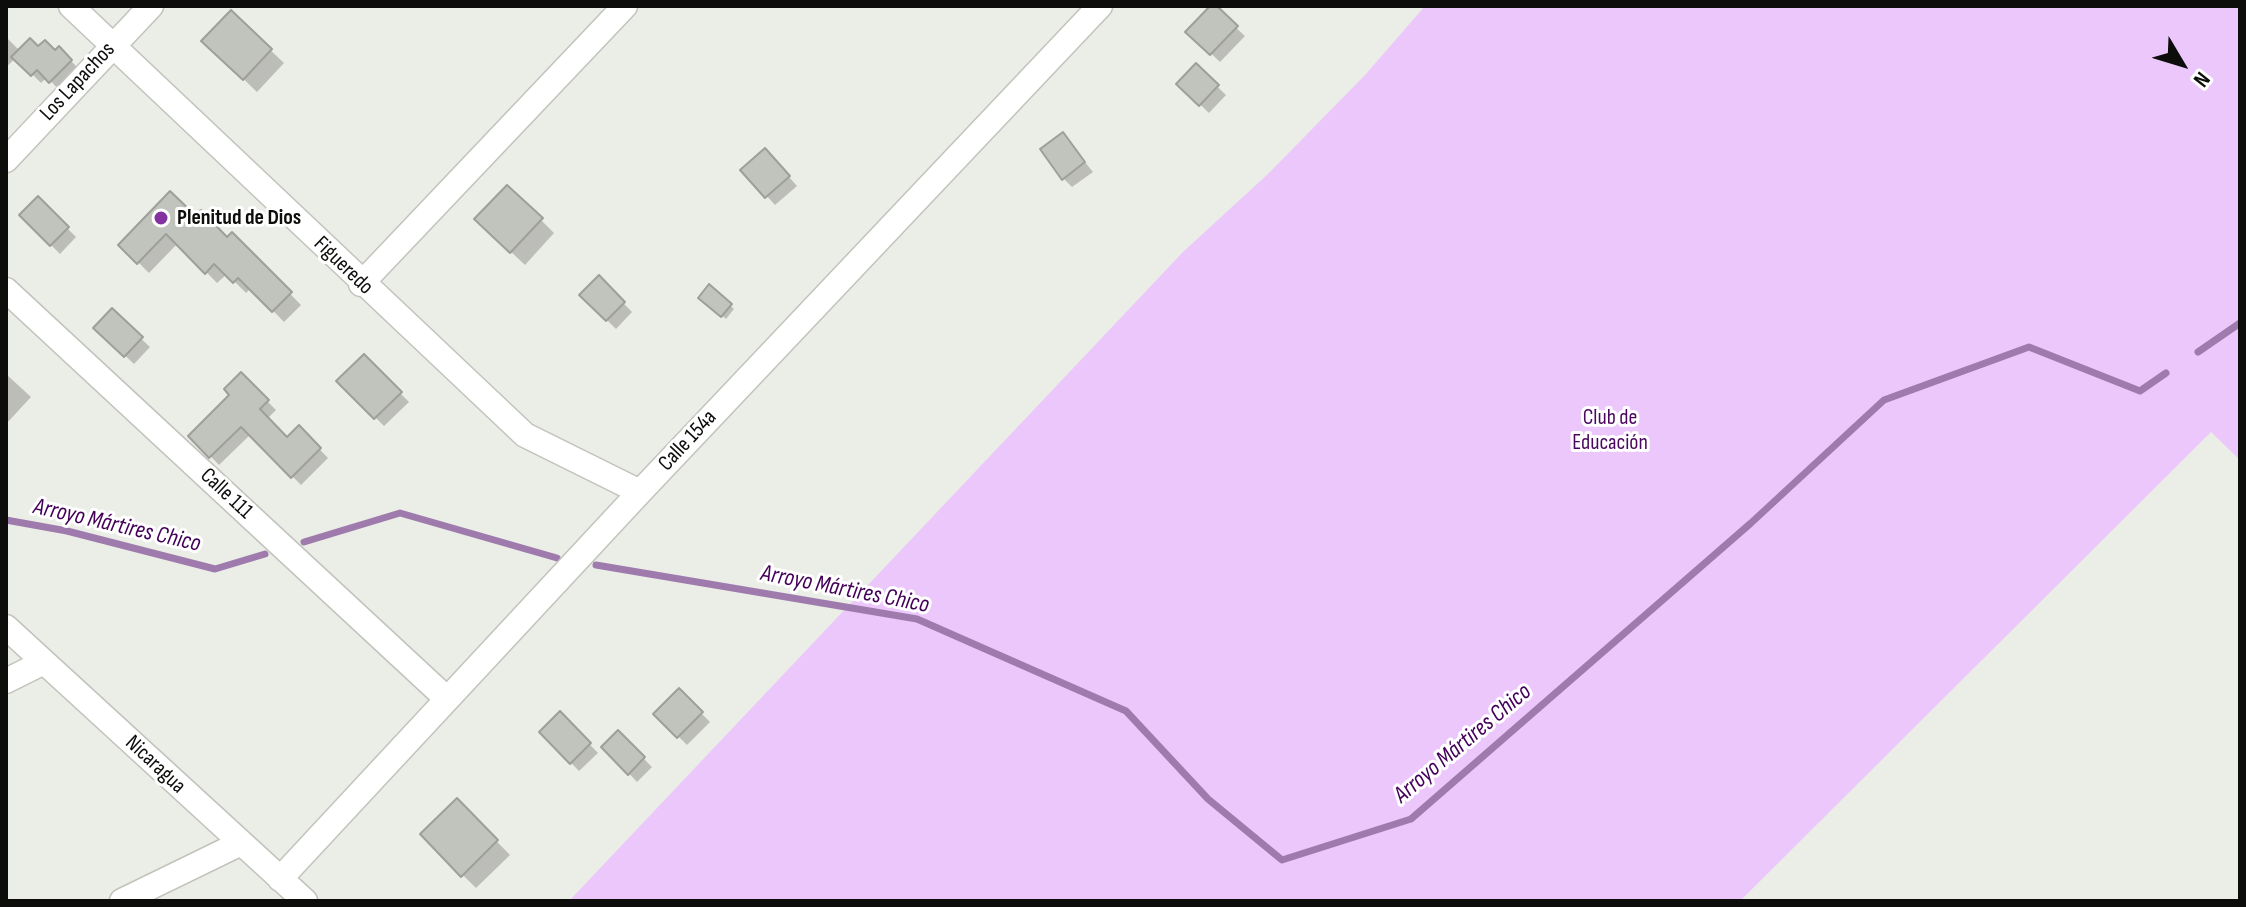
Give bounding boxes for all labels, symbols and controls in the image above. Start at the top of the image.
north arrow [2142,24,2222,104]
street label: Los Lapachos [35,37,121,127]
text: N [2187,66,2216,92]
place label: Plenitud de Dios [177,205,301,231]
marker: Plenitud de Dios [152,209,170,227]
street label: Figueredo [308,231,378,301]
street label: Calle 154a [653,405,723,477]
park label: Club de Educación [1572,405,1648,456]
street label: Calle 111 [194,463,258,525]
water label: Arroyo Mártires Chico [31,493,203,559]
water label: Arroyo Mártires Chico [758,560,932,620]
water label: Arroyo Mártires Chico [1388,678,1538,810]
street label: Nicaragua [119,730,191,800]

